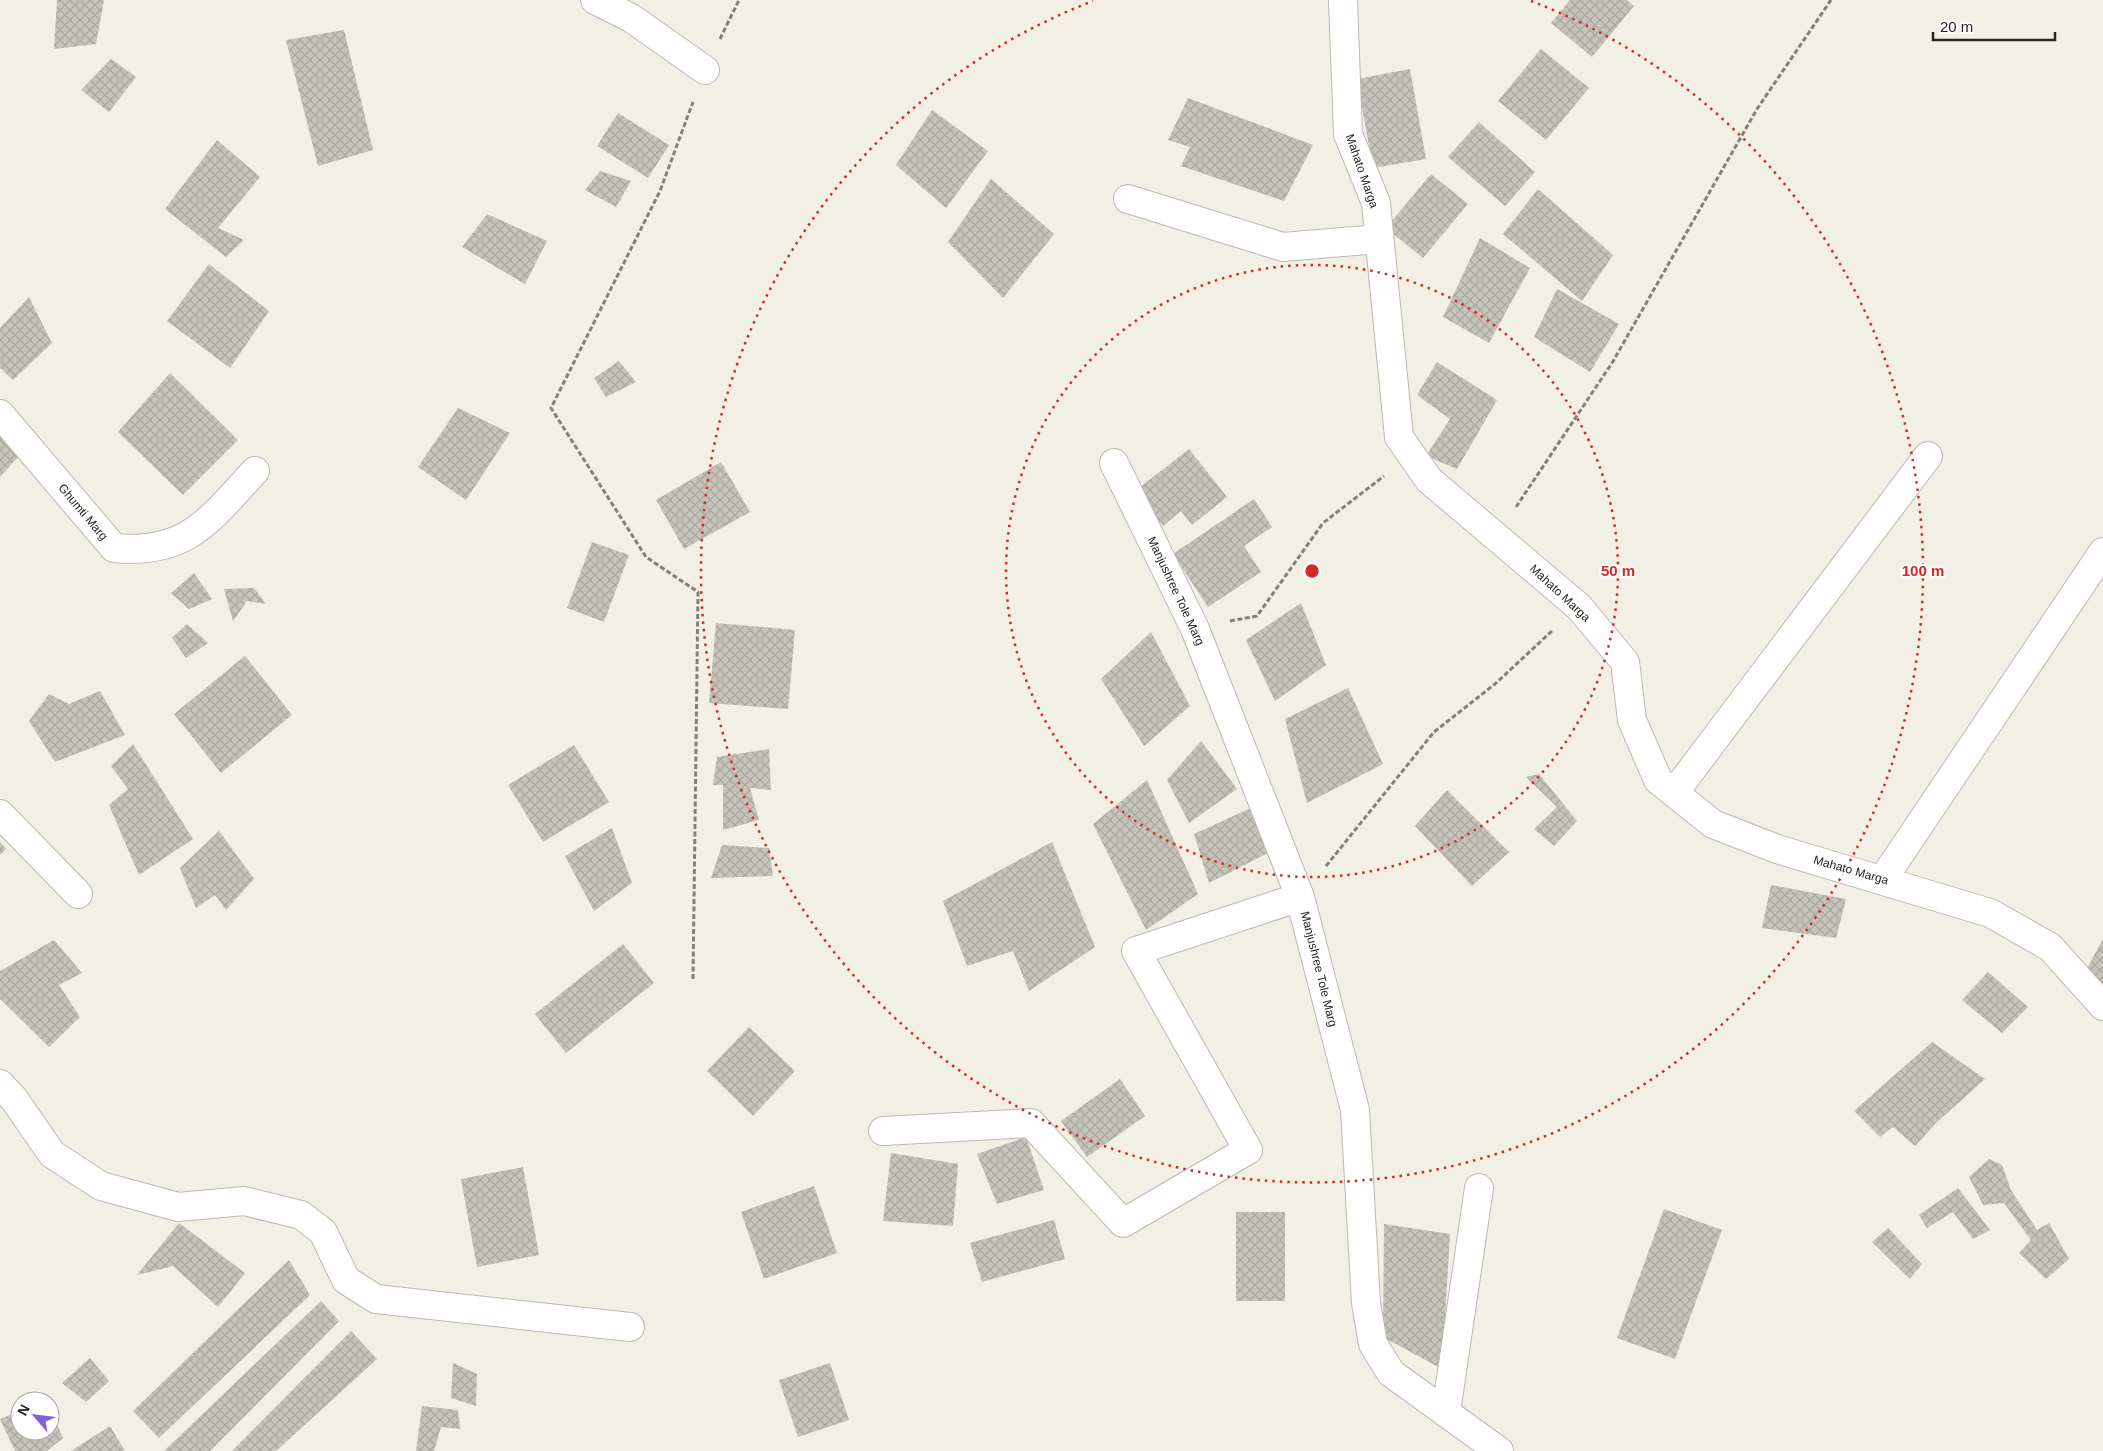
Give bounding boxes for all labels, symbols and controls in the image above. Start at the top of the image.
scale bar [1933,10,2056,42]
text: 20 m [1940,18,1973,35]
street label: Mahato Marga [1343,132,1381,210]
street label: Ghumti Marg [55,481,111,543]
street label: Manjushree Tole Marg [1145,534,1207,648]
street label: Mahato Marga [1527,561,1593,625]
centre of rings [1303,562,1321,580]
text: 50 m [1601,562,1635,579]
text: 100 m [1902,562,1944,579]
street label: Mahato Marga [1812,853,1890,887]
street label: Manjushree Tole Marg [1298,910,1340,1028]
north arrow [10,1391,60,1441]
text: N [14,1402,33,1418]

